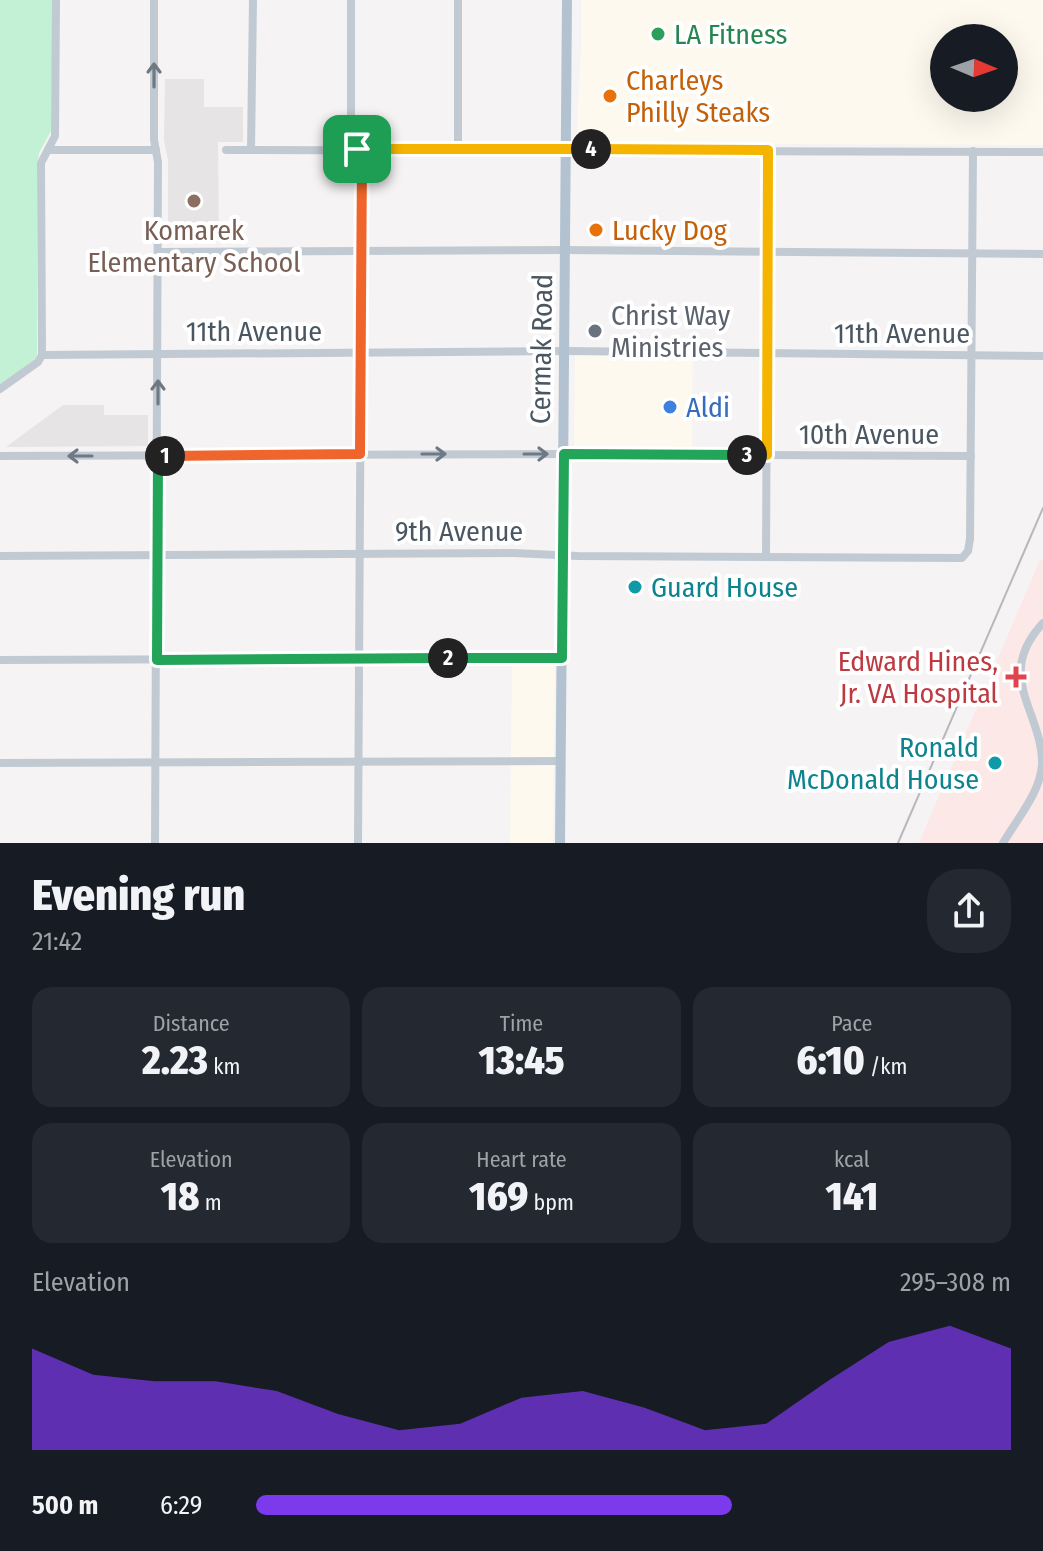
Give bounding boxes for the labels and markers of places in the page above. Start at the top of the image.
place label: LA Fitness [674,18,788,51]
marker: LA Fitness [649,25,667,43]
place label: Charleys Philly Steaks [626,64,770,129]
marker: Charleys Philly Steaks [601,87,619,105]
pin [323,115,391,183]
pin: 4 [571,129,611,169]
marker: Komarek Elementary School [185,192,203,210]
place label: Komarek Elementary School [87,214,301,279]
place label: Lucky Dog [612,214,728,247]
marker: Lucky Dog [587,221,605,239]
place label: Christ Way Ministries [611,299,731,364]
marker: Christ Way Ministries [586,322,604,340]
place label: Aldi [686,391,730,424]
marker: Aldi [661,398,679,416]
pin: 3 [727,435,767,475]
pin: 1 [145,436,185,476]
place label: Guard House [651,571,798,604]
marker: Guard House [626,578,644,596]
pin: 2 [428,638,468,678]
place label: Edward Hines, Jr. VA Hospital [838,645,998,710]
marker: Edward Hines, Jr. VA Hospital [1005,666,1027,688]
place label: Ronald McDonald House [787,731,979,796]
marker: Ronald McDonald House [986,754,1004,772]

